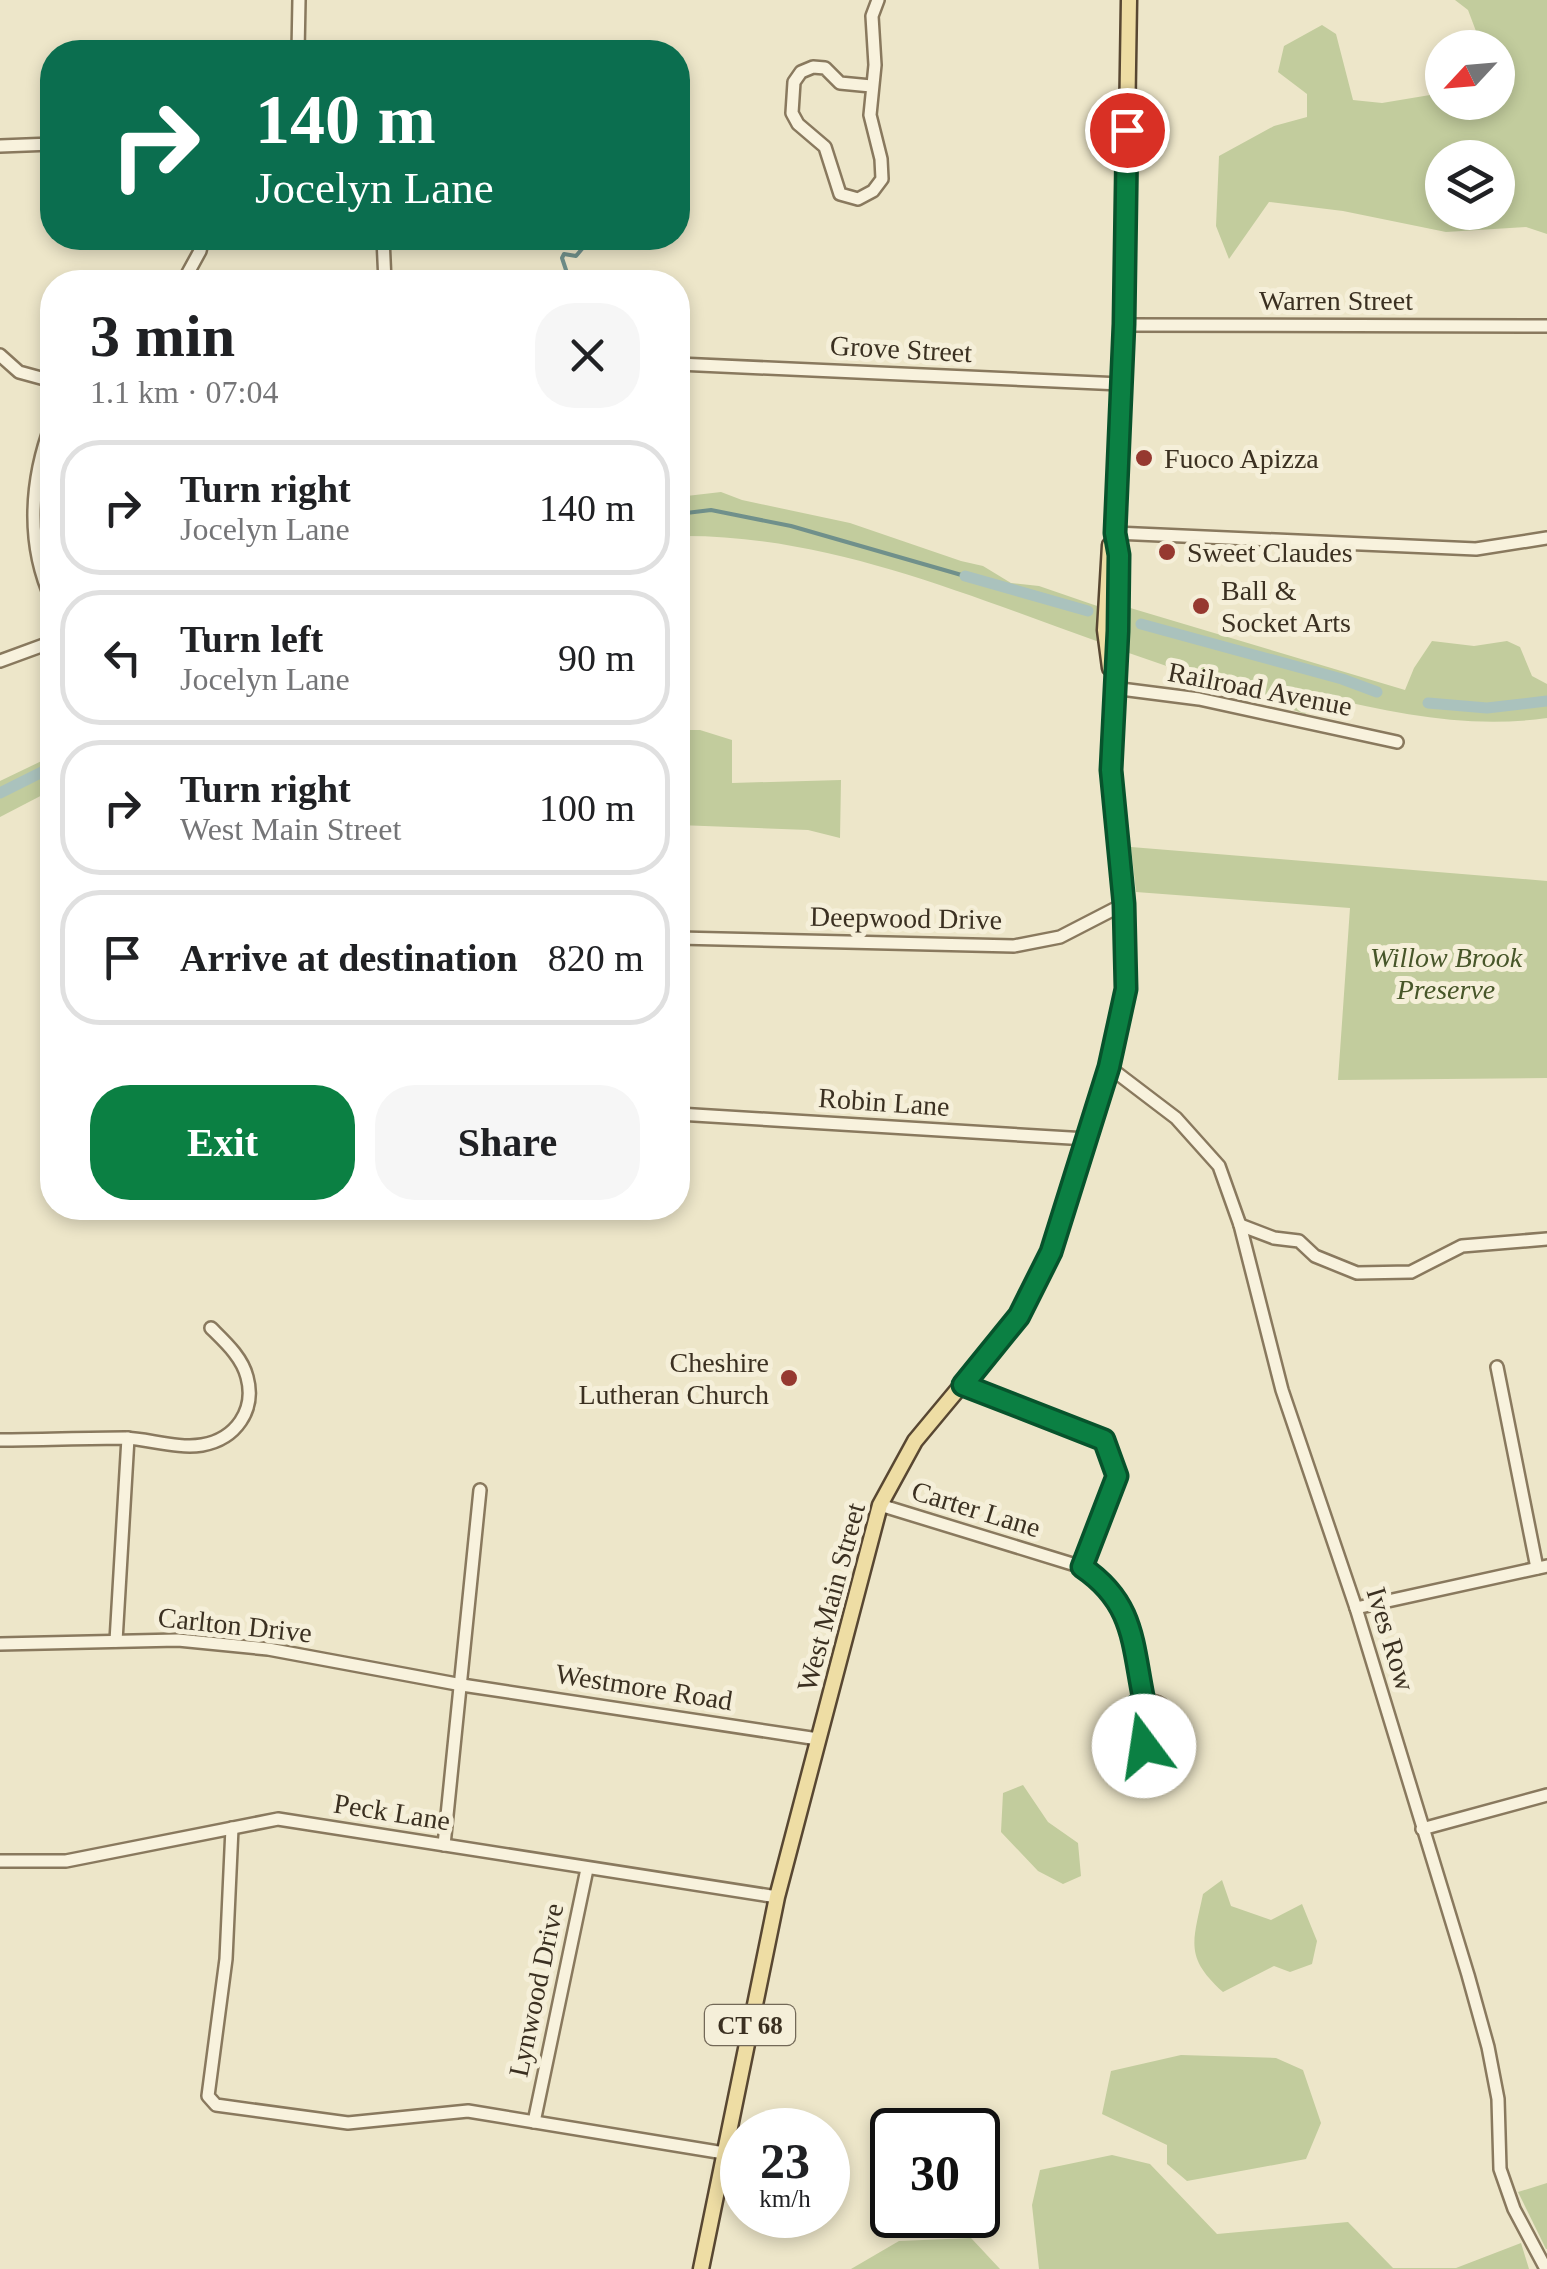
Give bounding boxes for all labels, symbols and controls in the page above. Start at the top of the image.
north arrow [1425,30,1515,120]
map controls [1425,30,1515,230]
icon: right [90,80,220,210]
text: 140 m [255,81,436,158]
pin [1085,88,1170,173]
icon: arrive [1100,103,1155,158]
button: layers [1425,140,1515,230]
text: Jocelyn Lane [255,163,494,213]
street label: Warren Street [1259,285,1413,316]
text: 3 min [90,303,235,369]
button: close [535,303,640,408]
street label: Grove Street [829,330,973,368]
text: 1.1 km · 07:04 [90,374,278,410]
place label: Fuoco Apizza [1164,443,1319,474]
marker: Fuoco Apizza [1133,447,1155,469]
text: Turn right [180,468,351,510]
icon: right [95,480,150,535]
text: 140 m [539,487,635,529]
text: Jocelyn Lane [180,511,350,547]
place label: Sweet Claudes [1187,537,1353,568]
marker: Sweet Claudes [1156,541,1178,563]
place label: Ball & Socket Arts [1221,575,1351,638]
marker: Ball & Socket Arts [1190,595,1212,617]
text: Turn left [180,618,323,660]
icon: left [95,630,150,685]
text: 90 m [558,637,635,679]
street label: Railroad Avenue [1165,656,1355,722]
text: Jocelyn Lane [180,661,350,697]
text: Turn right [180,768,351,810]
icon: right [95,780,150,835]
text: 100 m [539,787,635,829]
text: West Main Street [180,811,401,847]
street label: Deepwood Drive [810,901,1002,935]
icon: arrive [95,930,150,985]
text: Arrive at destination [180,937,518,979]
text: 820 m [548,937,644,979]
park label: Willow Brook Preserve [1370,942,1523,1005]
street label: Robin Lane [817,1082,951,1122]
button: Exit [90,1085,355,1200]
button: Share [375,1085,640,1200]
place label: Cheshire Lutheran Church [579,1347,769,1410]
marker: Cheshire Lutheran Church [778,1367,800,1389]
street label: Carter Lane [908,1475,1044,1543]
street label: West Main Street [791,1499,871,1695]
street label: Ives Row [1361,1584,1422,1695]
street label: Carlton Drive [156,1601,314,1649]
street label: Westmore Road [553,1658,735,1716]
position arrow [1092,1694,1196,1798]
street label: Peck Lane [332,1788,452,1836]
street label: Lynwood Drive [502,1900,570,2080]
road number: CT 68 [705,2005,795,2045]
speed limit sign: 30 [870,2108,1000,2238]
text: 23 [760,2133,810,2189]
text: km/h [759,2185,811,2212]

